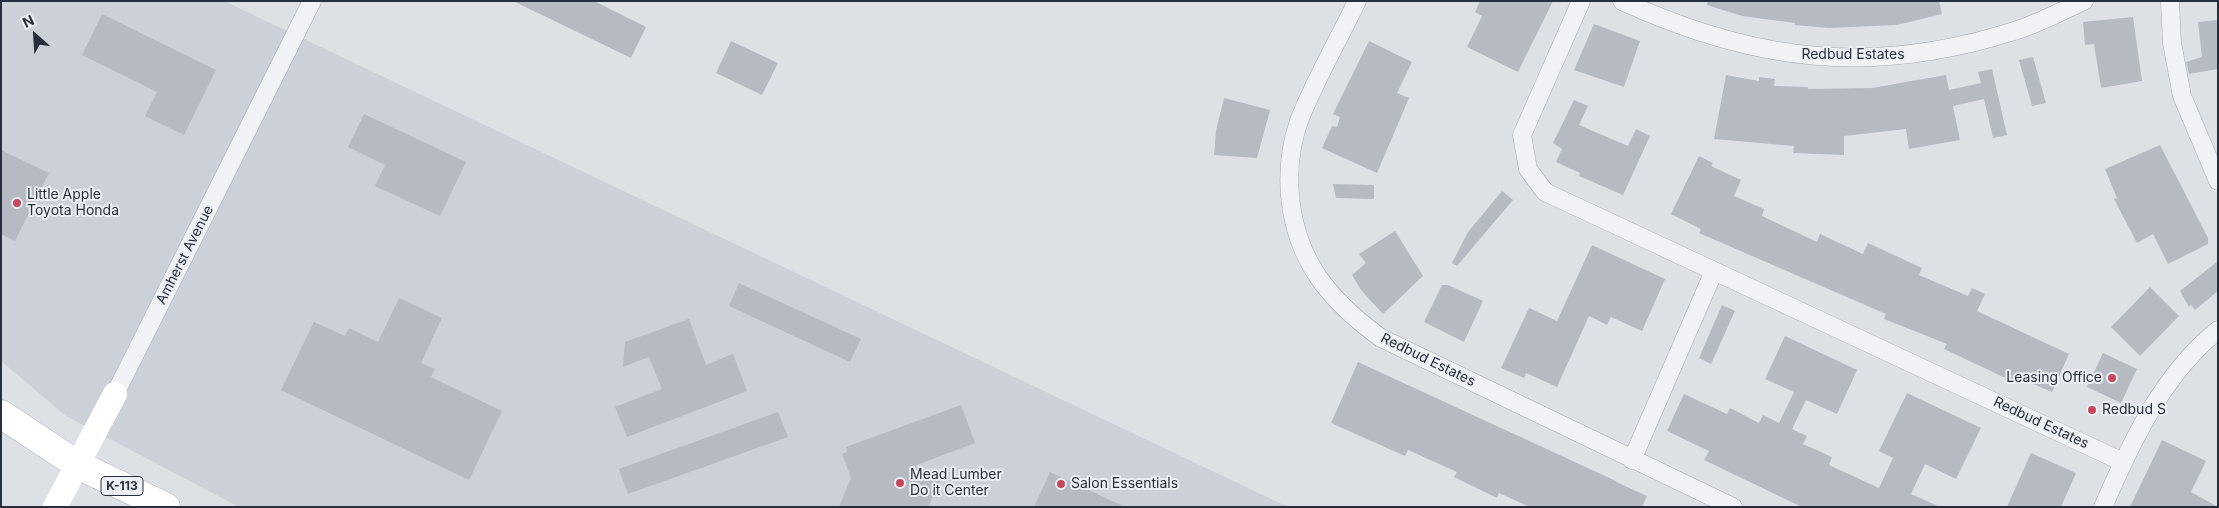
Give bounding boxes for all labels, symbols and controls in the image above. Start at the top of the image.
north arrow [10,10,60,60]
text: N [20,11,37,31]
street label: Redbud Estates [1801,47,1905,63]
place label: Little Apple Toyota Honda [27,187,119,220]
marker: Little Apple Toyota Honda [11,197,23,209]
street label: Amherst Avenue [153,203,217,307]
street label: Redbud Estates [1378,330,1478,390]
place label: Leasing Office [2006,370,2102,386]
marker: Leasing Office [2106,372,2118,384]
street label: Redbud Estates [1991,394,2091,452]
place label: Redbud S [2102,402,2166,418]
marker: Redbud S [2086,404,2098,416]
place label: Mead Lumber Do it Center [910,467,1002,500]
road number: K-113 [101,476,143,496]
place label: Salon Essentials [1071,476,1178,492]
marker: Mead Lumber Do it Center [894,477,906,489]
marker: Salon Essentials [1055,478,1067,490]

